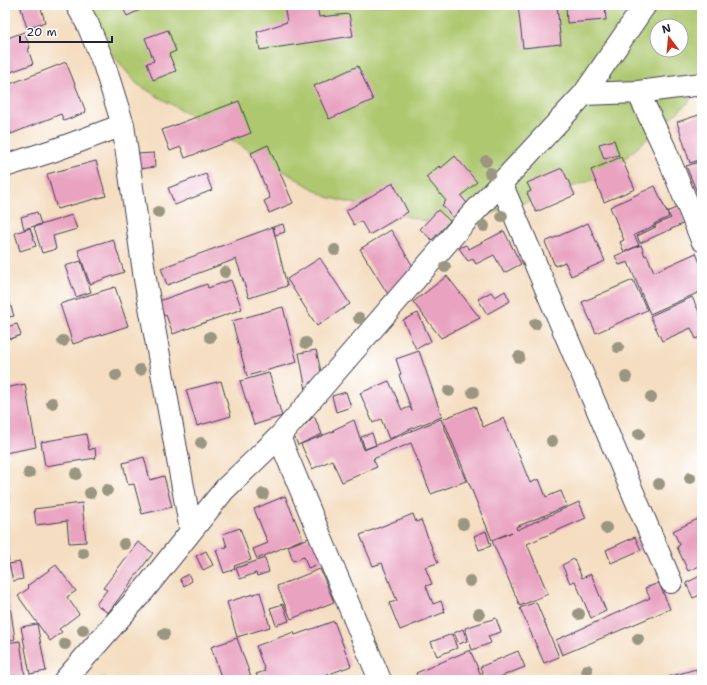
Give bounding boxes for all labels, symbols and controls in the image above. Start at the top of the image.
scale bar [20,18,112,44]
north arrow [649,18,689,58]
text: N [660,20,673,37]
text: 20 m [26,24,57,40]

